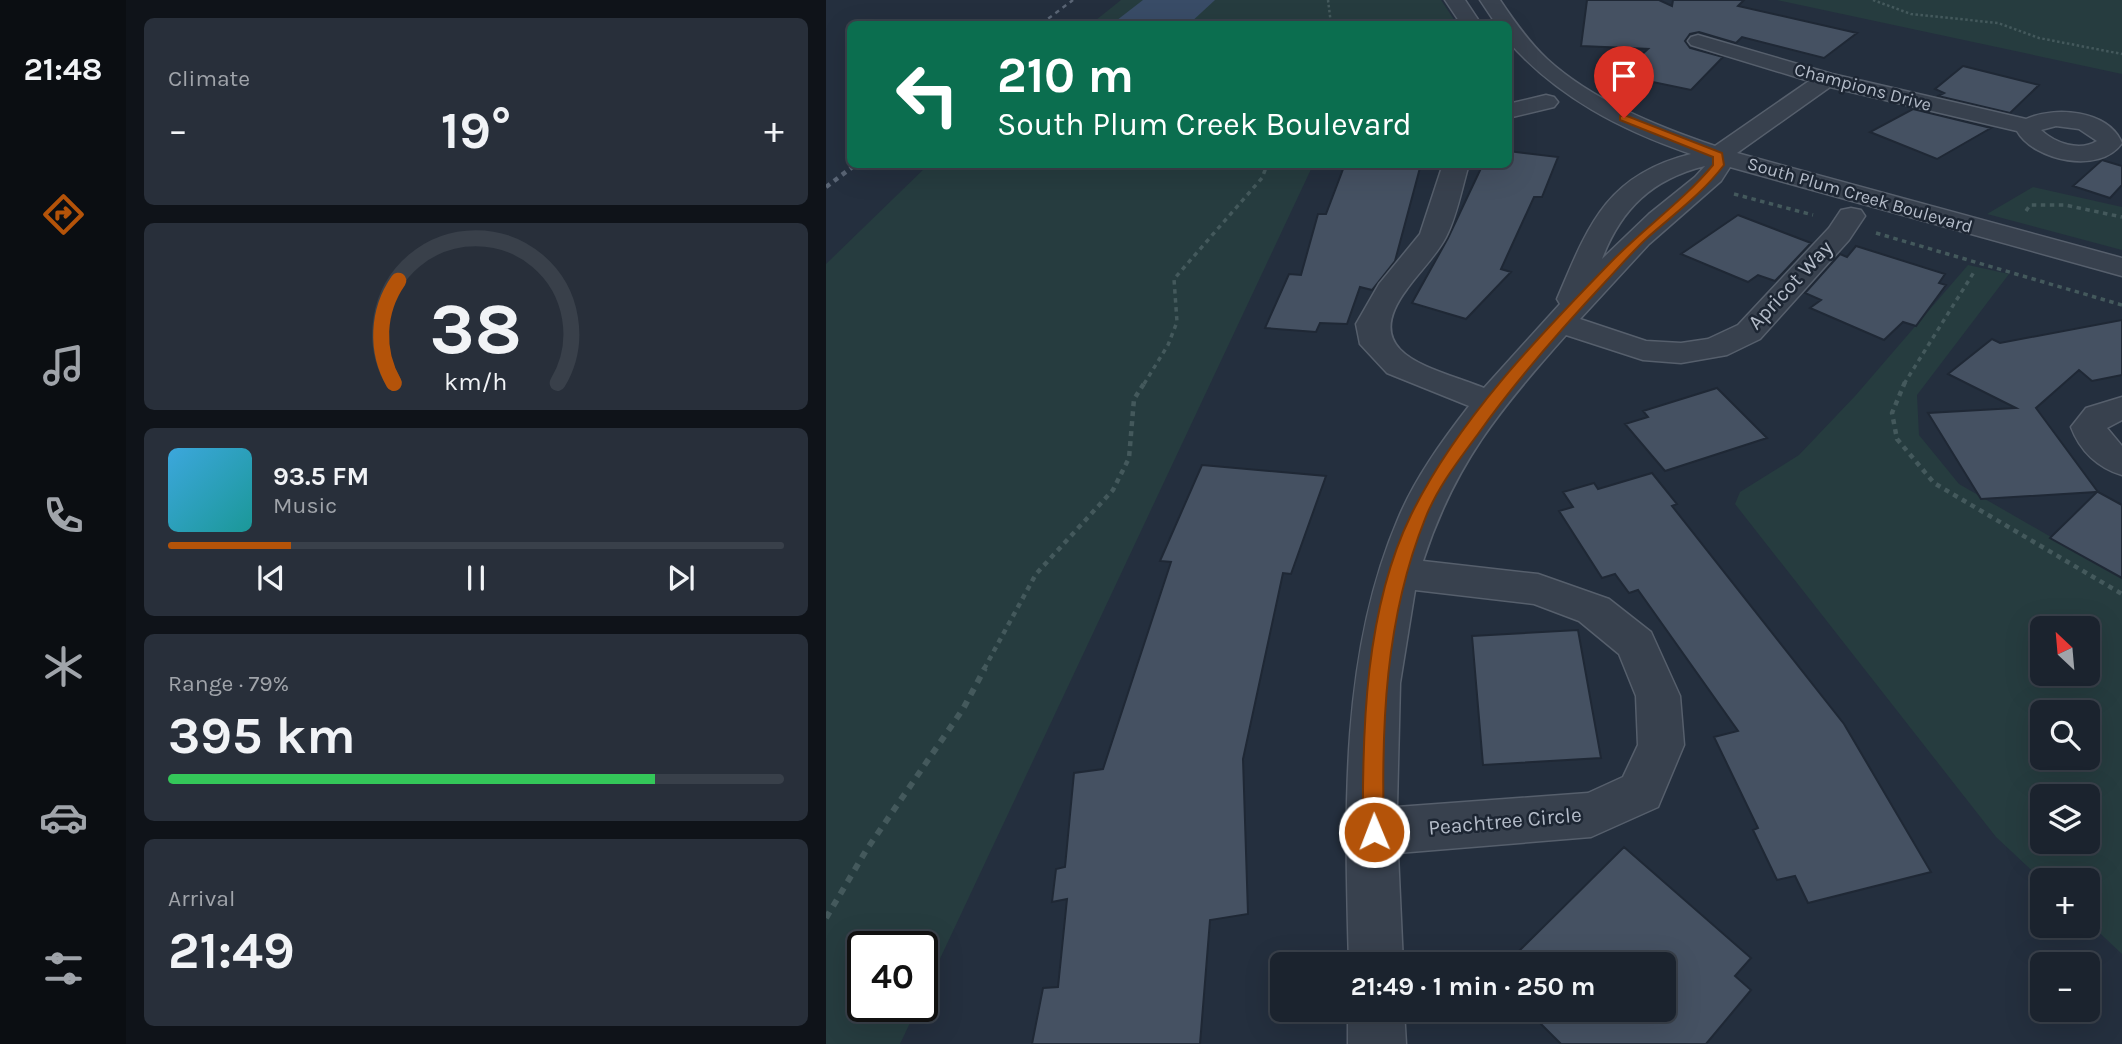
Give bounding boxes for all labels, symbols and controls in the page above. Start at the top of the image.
pin [1594,46,1654,118]
text: 210 m [997,47,1134,104]
icon: left [882,49,973,140]
text: 21:48 [23,51,103,88]
icon: arrive [1605,57,1643,95]
street label: Champions Drive [1792,58,1934,116]
text: Climate [168,65,250,92]
text: 19° [441,100,511,161]
text: South Plum Creek Boulevard [997,106,1412,143]
text: − [168,108,188,153]
text: + [764,108,784,153]
street label: South Plum Creek Boulevard [1745,152,1975,238]
icon: directions [39,190,88,239]
street label: Apricot Way [1743,235,1837,334]
text: 38 [430,286,522,371]
icon: music [39,341,88,390]
text: km/h [444,367,508,396]
text: 93.5 FM [273,461,369,492]
icon: phone [39,491,88,540]
text: Music [273,492,337,519]
icon: previous [252,559,290,597]
icon: pause [457,559,495,597]
icon: next [662,559,700,597]
north arrow [2030,616,2100,686]
map controls [2030,616,2100,1022]
icon: climate [39,642,88,691]
text: Range · 79% [168,670,289,697]
button: search [2030,700,2100,770]
text: 395 km [168,705,356,766]
button: layers [2030,784,2100,854]
icon: car [39,793,88,842]
position arrow [1337,795,1411,869]
street label: Peachtree Circle [1427,802,1583,840]
button: + [2030,868,2100,938]
text: Arrival [168,885,235,912]
text: 21:49 [168,920,295,981]
speed limit sign: 40 [847,931,938,1022]
icon: filters [39,944,88,993]
button: − [2030,952,2100,1022]
text: 21:49 · 1 min · 250 m [1351,971,1595,1002]

